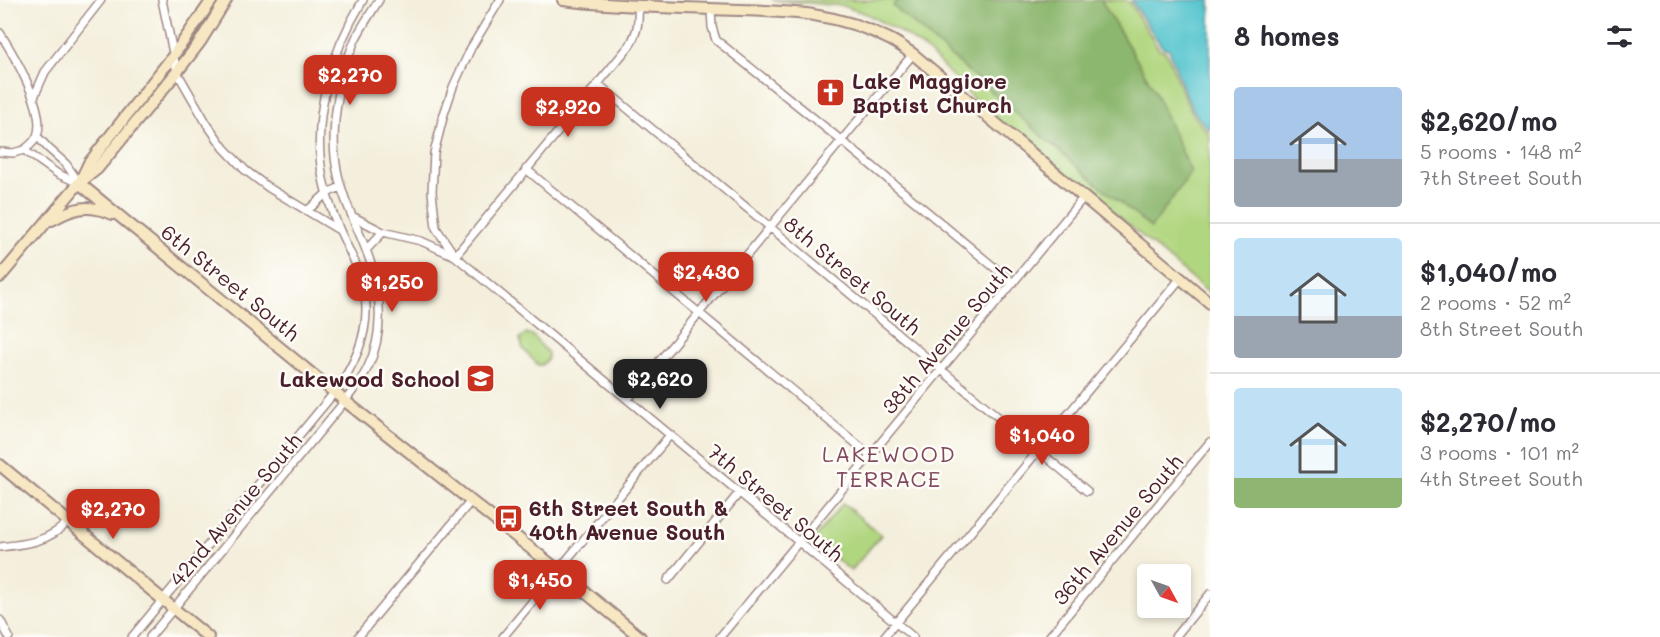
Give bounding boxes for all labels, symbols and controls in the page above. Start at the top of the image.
text: 8 homes [1234,19,1340,53]
icon: filters [1603,20,1636,53]
pin: $2,270 [301,55,399,106]
text: $2,270 [318,61,382,87]
place label: Lake Maggiore Baptist Church [852,67,1012,118]
church icon: Lake Maggiore Baptist Church [815,76,847,108]
pin: $2,920 [519,87,617,138]
text: $2,920 [535,93,601,119]
text: $2,620/mo [1420,104,1557,138]
icon: home [1282,111,1354,183]
text: 5 rooms · 148 m² [1420,138,1582,164]
text: 7th Street South [1420,164,1582,190]
street label: 8th Street South [779,210,927,340]
street label: 6th Street South [156,218,306,346]
pin: $2,430 [657,252,755,303]
text: $1,040/mo [1420,255,1557,289]
street label: 38th Avenue South [875,257,1017,419]
text: $2,430 [672,258,740,284]
pin: $1,250 [343,262,441,313]
icon: home [1282,262,1354,334]
text: $1,250 [360,268,424,294]
text: 2 rooms · 52 m² [1420,289,1571,315]
text: 8th Street South [1420,315,1583,341]
pin: $2,620 [611,359,709,410]
school or university icon: Lakewood School [465,362,497,394]
place label: Lakewood School [280,365,460,392]
text: $2,620 [627,365,693,391]
text: $2,270/mo [1420,405,1556,439]
icon: home [1282,412,1354,484]
pin: $1,040 [993,415,1091,466]
text: $1,040 [1009,421,1075,447]
street label: 42nd Avenue South [163,427,307,591]
street label: 7th Street South [702,437,850,567]
district label: LAKEWOOD TERRACE [822,439,956,493]
text: 3 rooms · 101 m² [1420,439,1579,465]
street label: 36th Avenue South [1046,448,1188,610]
text: 4th Street South [1420,465,1582,491]
pin: $2,270 [64,489,162,540]
place label: 6th Street South & 40th Avenue South [529,494,729,545]
text: $2,270 [81,495,145,521]
bus stop icon: 6th Street South & 40th Avenue South [492,503,524,535]
pin: $1,450 [491,560,589,611]
north arrow [1137,564,1191,618]
map controls [1137,564,1191,618]
text: $1,450 [508,566,572,592]

